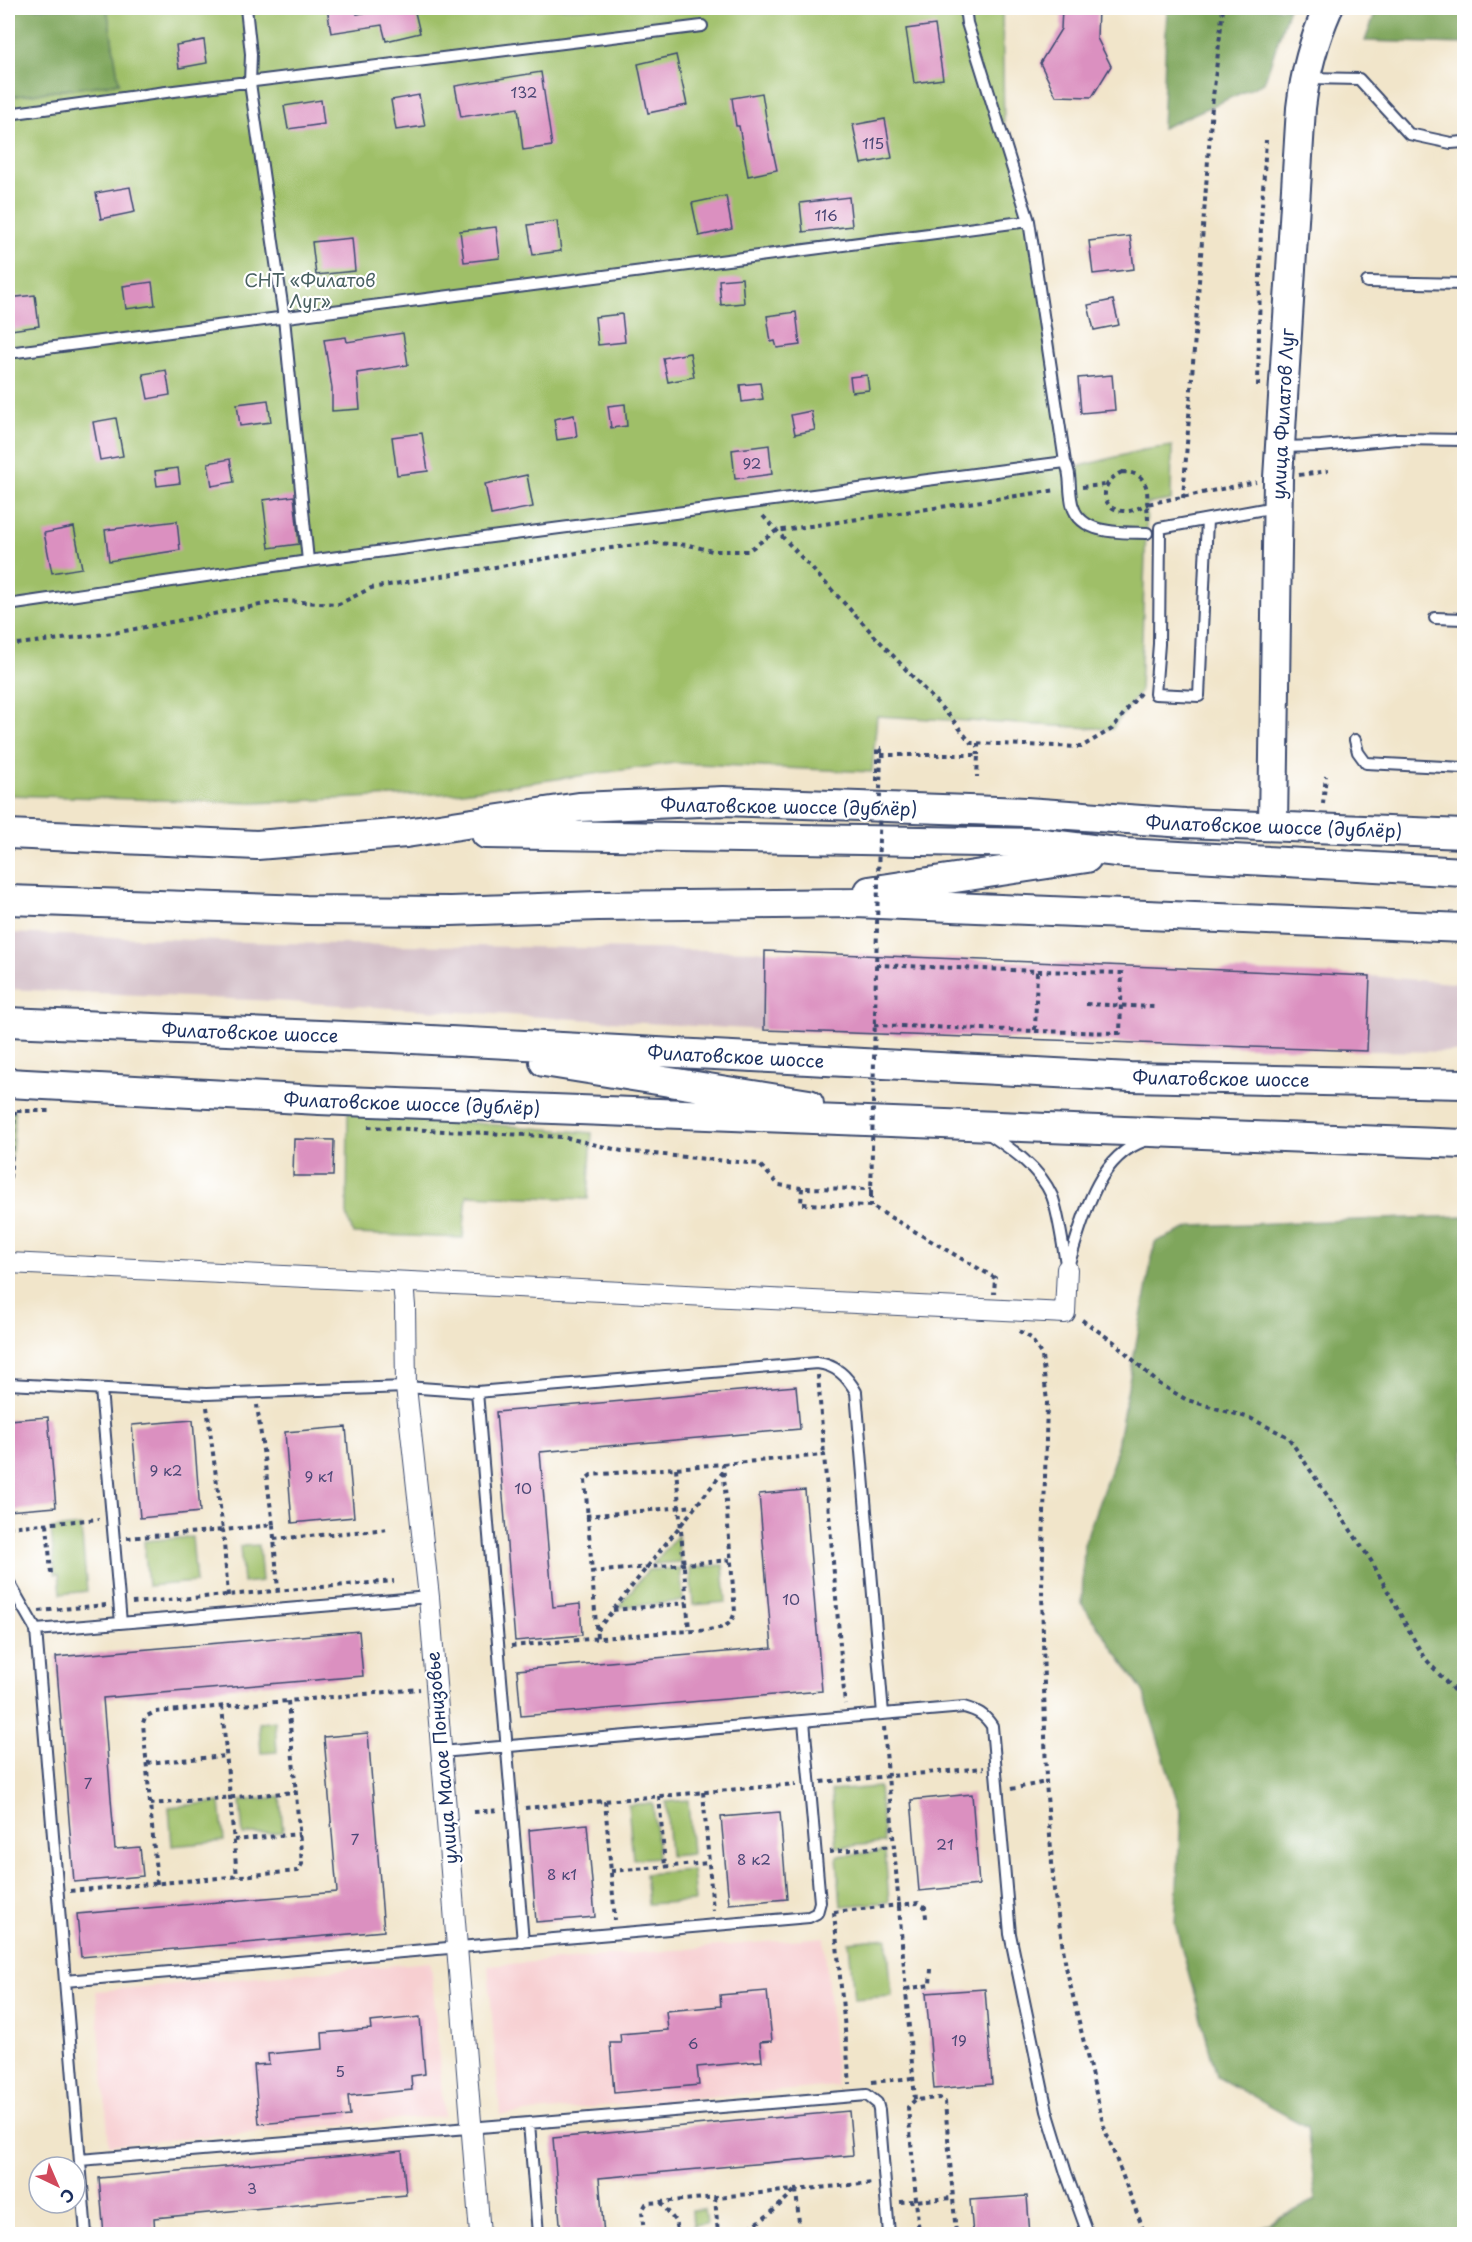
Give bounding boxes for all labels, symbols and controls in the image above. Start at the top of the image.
house number: 132 [511,80,537,103]
house number: 115 [862,131,884,154]
house number: 116 [814,203,838,226]
park label: СНТ «Филатов Луг» [244,266,376,314]
street label: улица Филатов Луг [1264,327,1300,500]
house number: 92 [743,451,761,474]
street label: Филатовское шоссе (дублёр) [660,790,918,822]
street label: Филатовское шоссе (дублёр) [1145,808,1403,844]
street label: Филатовское шоссе [161,1015,339,1049]
street label: Филатовское шоссе [647,1038,825,1074]
street label: Филатовское шоссе [1132,1063,1310,1093]
street label: Филатовское шоссе (дублёр) [283,1085,541,1121]
house number: 9 к2 [150,1458,182,1481]
house number: 9 к1 [304,1464,334,1487]
house number: 10 [514,1476,532,1499]
house number: 10 [782,1587,800,1610]
street label: улица Малое Понизовье [418,1650,464,1866]
house number: 7 [84,1771,93,1794]
house number: 7 [351,1827,360,1850]
house number: 21 [936,1832,954,1855]
house number: 8 к2 [737,1847,771,1870]
house number: 8 к1 [547,1862,577,1885]
house number: 19 [951,2028,967,2051]
house number: 6 [688,2031,698,2054]
house number: 5 [335,2059,345,2082]
north arrow [27,2155,87,2215]
house number: 3 [247,2176,257,2199]
text: С [55,2184,81,2209]

